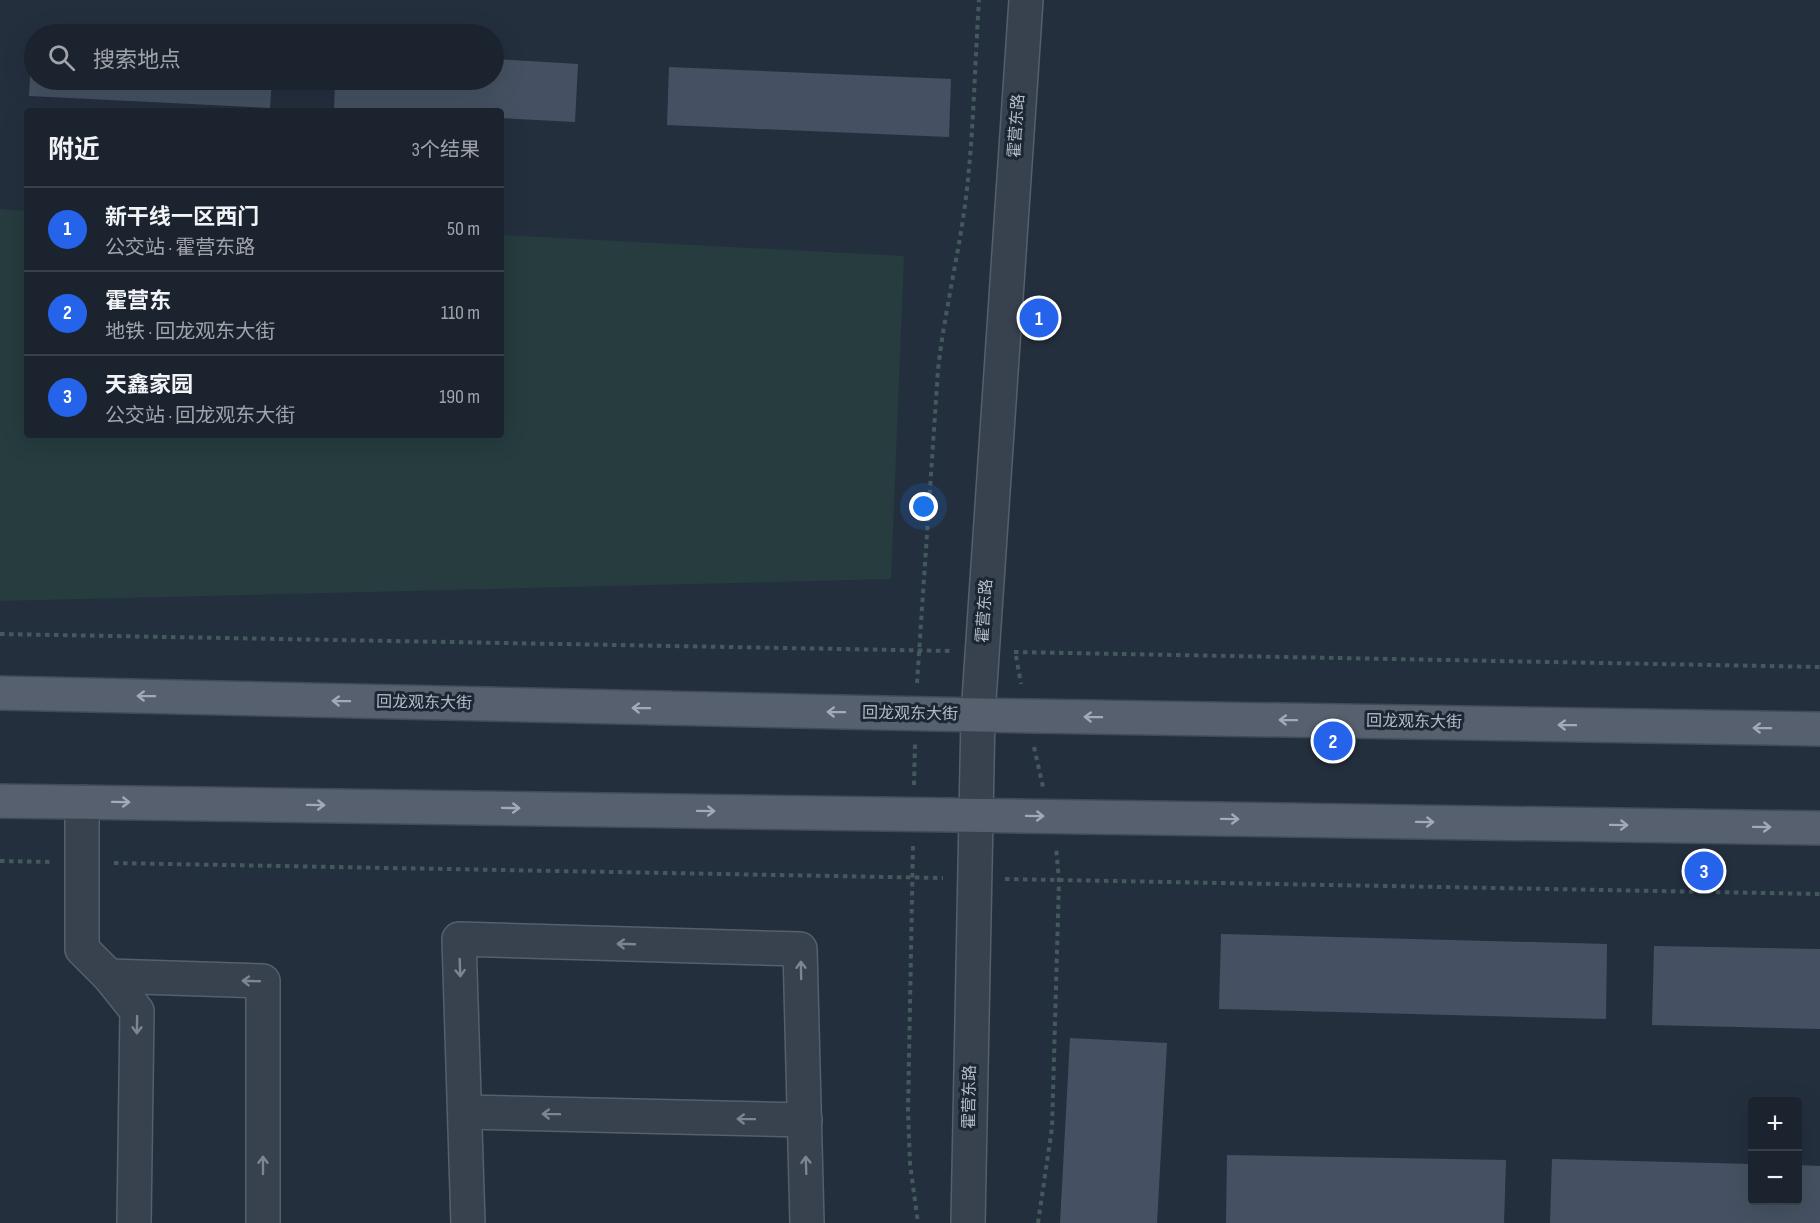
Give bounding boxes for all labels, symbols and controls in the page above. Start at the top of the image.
search box [24,24,504,90]
icon: search [45,41,78,74]
text: 搜索地点 [93,47,181,74]
street label: 霍营东路 [1005,93,1029,159]
text: 附近 [48,135,100,166]
text: 3个结果 [412,138,480,162]
text: 新干线一区西门 [105,204,259,231]
text: 1 [64,217,71,241]
text: 50 m [447,217,480,241]
text: 公交站 · 霍营东路 [105,236,255,260]
text: 霍营东 [105,288,171,315]
pin: 1 [1020,296,1058,340]
text: 2 [63,301,72,325]
text: 110 m [441,301,480,325]
text: 地铁 · 回龙观东大街 [105,320,275,344]
text: 天鑫家园 [105,372,193,399]
text: 3 [63,385,72,409]
text: 190 m [439,385,480,409]
text: 公交站 · 回龙观东大街 [105,404,295,428]
your location [909,492,938,521]
street label: 霍营东路 [973,578,997,644]
one-way arrow [136,691,156,702]
street label: 回龙观东大街 [376,693,472,713]
one-way arrow [331,695,351,707]
one-way arrow [631,702,651,713]
street label: 回龙观东大街 [862,704,958,724]
one-way arrow [826,706,846,718]
one-way arrow [1083,711,1103,723]
street label: 回龙观东大街 [1366,712,1462,732]
one-way arrow [1278,714,1298,726]
pin: 2 [1314,718,1352,764]
one-way arrow [1557,719,1577,731]
one-way arrow [1752,722,1772,734]
one-way arrow [111,797,131,808]
one-way arrow [306,799,326,811]
one-way arrow [501,802,521,814]
one-way arrow [696,805,716,817]
one-way arrow [1024,810,1044,822]
one-way arrow [1219,813,1239,825]
one-way arrow [1414,816,1434,828]
one-way arrow [1609,819,1629,830]
one-way arrow [1751,821,1771,833]
pin: 3 [1684,848,1724,894]
one-way arrow [616,939,636,950]
one-way arrow [455,958,466,978]
one-way arrow [795,960,807,980]
one-way arrow [242,975,262,987]
one-way arrow [131,1014,143,1034]
street label: 霍营东路 [960,1065,980,1129]
map controls [1748,1097,1802,1205]
button: + [1748,1097,1802,1151]
one-way arrow [542,1108,562,1120]
one-way arrow [737,1113,757,1124]
button: − [1748,1151,1802,1205]
one-way arrow [257,1155,269,1175]
one-way arrow [800,1155,812,1175]

